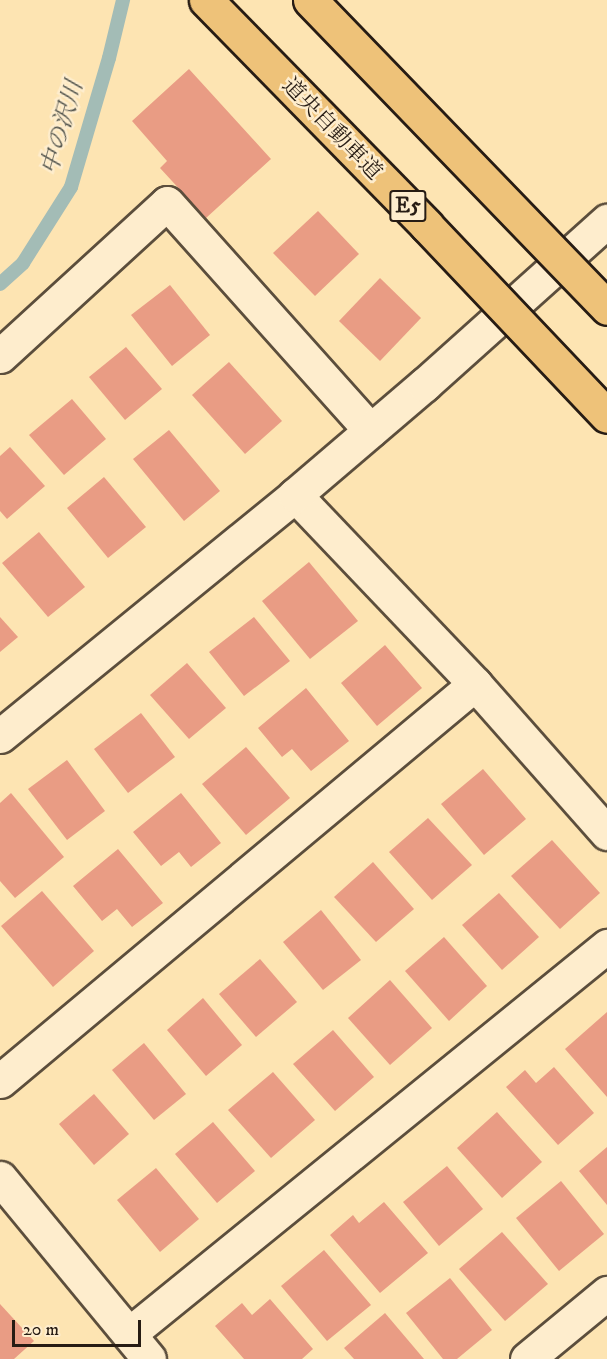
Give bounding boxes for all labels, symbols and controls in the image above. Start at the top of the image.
street label: 道央自動車道 [277,72,387,186]
water label: 中の沢川 [36,78,90,178]
road number: E5 [388,188,428,224]
scale bar [15,1308,144,1346]
text: 20 m [23,1319,59,1341]

